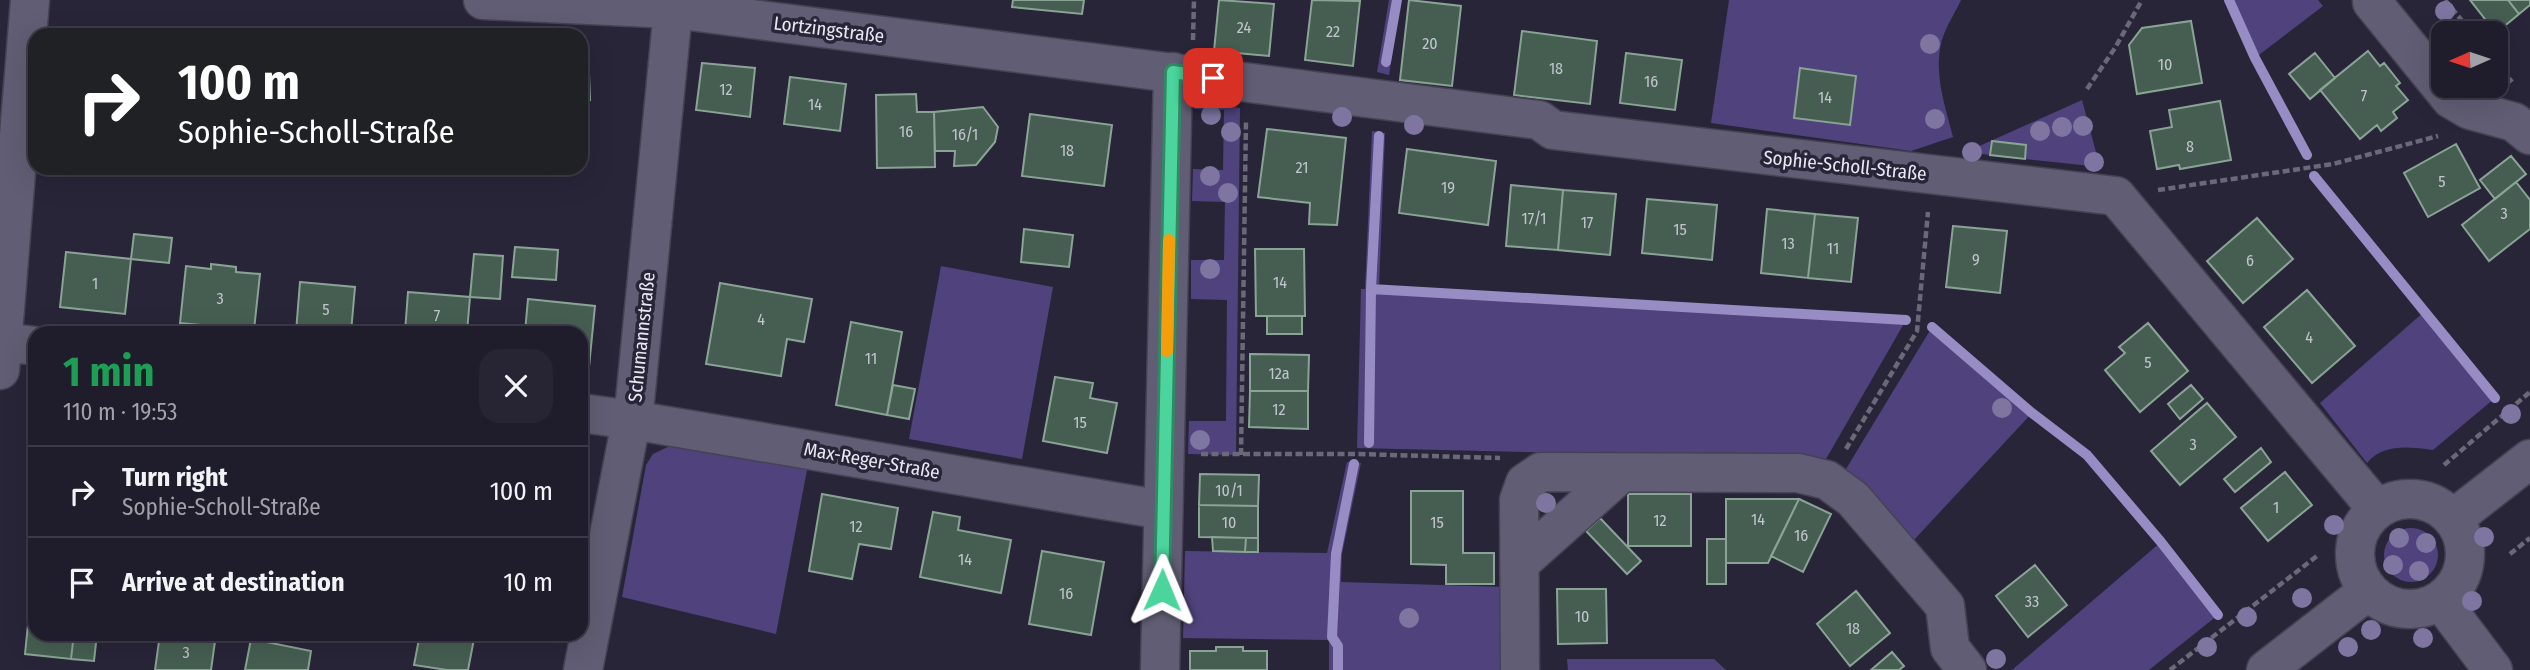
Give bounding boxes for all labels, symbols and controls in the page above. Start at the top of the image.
street label: Lortzingstraße [772,11,886,48]
house number: 24 [1237,18,1251,37]
north arrow [2431,21,2508,98]
map controls [2431,21,2508,98]
house number: 22 [1326,22,1340,41]
house number: 20 [1422,34,1438,53]
pin [1183,48,1243,108]
text: 100 m [178,53,300,112]
house number: 10 [2158,55,2172,74]
icon: right [63,56,154,147]
icon: arrive [1194,59,1232,97]
house number: 18 [1549,59,1563,78]
house number: 16 [1644,72,1658,91]
house number: 12 [719,80,733,99]
house number: 7 [2361,86,2368,105]
house number: 14 [1818,88,1832,107]
house number: 14 [808,95,822,114]
text: Sophie-Scholl-Straße [178,113,454,151]
house number: 16 [899,122,913,141]
house number: 16/1 [952,125,978,144]
house number: 8 [2186,137,2194,156]
house number: 18 [1060,141,1074,160]
street label: Sophie-Scholl-Straße [1762,145,1928,186]
house number: 21 [1296,158,1308,177]
house number: 5 [2438,172,2446,191]
house number: 19 [1441,178,1455,197]
house number: 3 [2500,204,2508,223]
house number: 17/1 [1522,209,1546,228]
house number: 17 [1581,213,1594,232]
house number: 15 [1673,220,1687,239]
house number: 13 [1781,234,1795,253]
house number: 11 [1827,239,1839,258]
house number: 9 [1972,250,1980,269]
house number: 6 [2246,251,2254,270]
street label: Schumannstraße [623,271,660,403]
house number: 14 [1273,273,1287,292]
house number: 1 [92,274,98,293]
house number: 3 [216,289,224,308]
house number: 5 [322,300,330,319]
house number: 7 [434,306,441,325]
house number: 4 [757,310,765,329]
house number: 4 [2305,328,2313,347]
text: 1 min [63,347,154,397]
button: close [479,349,553,423]
house number: 11 [865,349,877,368]
house number: 5 [2144,353,2152,372]
house number: 12a [1268,364,1290,383]
text: 110 m · 19:53 [63,398,177,426]
house number: 12 [1272,400,1286,419]
house number: 15 [1073,413,1087,432]
house number: 3 [2189,435,2197,454]
street label: Max-Reger-Straße [802,437,942,484]
text: Turn right [122,462,228,493]
icon: right [63,473,101,511]
text: 100 m [490,476,553,507]
house number: 10/1 [1215,481,1243,500]
text: Sophie-Scholl-Straße [122,493,321,521]
house number: 1 [2273,498,2279,517]
house number: 14 [1751,510,1765,529]
house number: 12 [1653,511,1667,530]
house number: 10 [1222,513,1236,532]
house number: 15 [1430,513,1444,532]
house number: 12 [849,517,863,536]
house number: 16 [1794,526,1808,545]
house number: 14 [958,550,972,569]
position arrow [1125,553,1199,627]
icon: arrive [63,564,101,602]
text: Arrive at destination [122,567,345,598]
text: 10 m [503,567,553,598]
house number: 16 [1059,584,1073,603]
house number: 33 [2025,592,2039,611]
house number: 10 [1575,607,1589,626]
house number: 18 [1846,619,1860,638]
house number: 3 [182,643,190,662]

